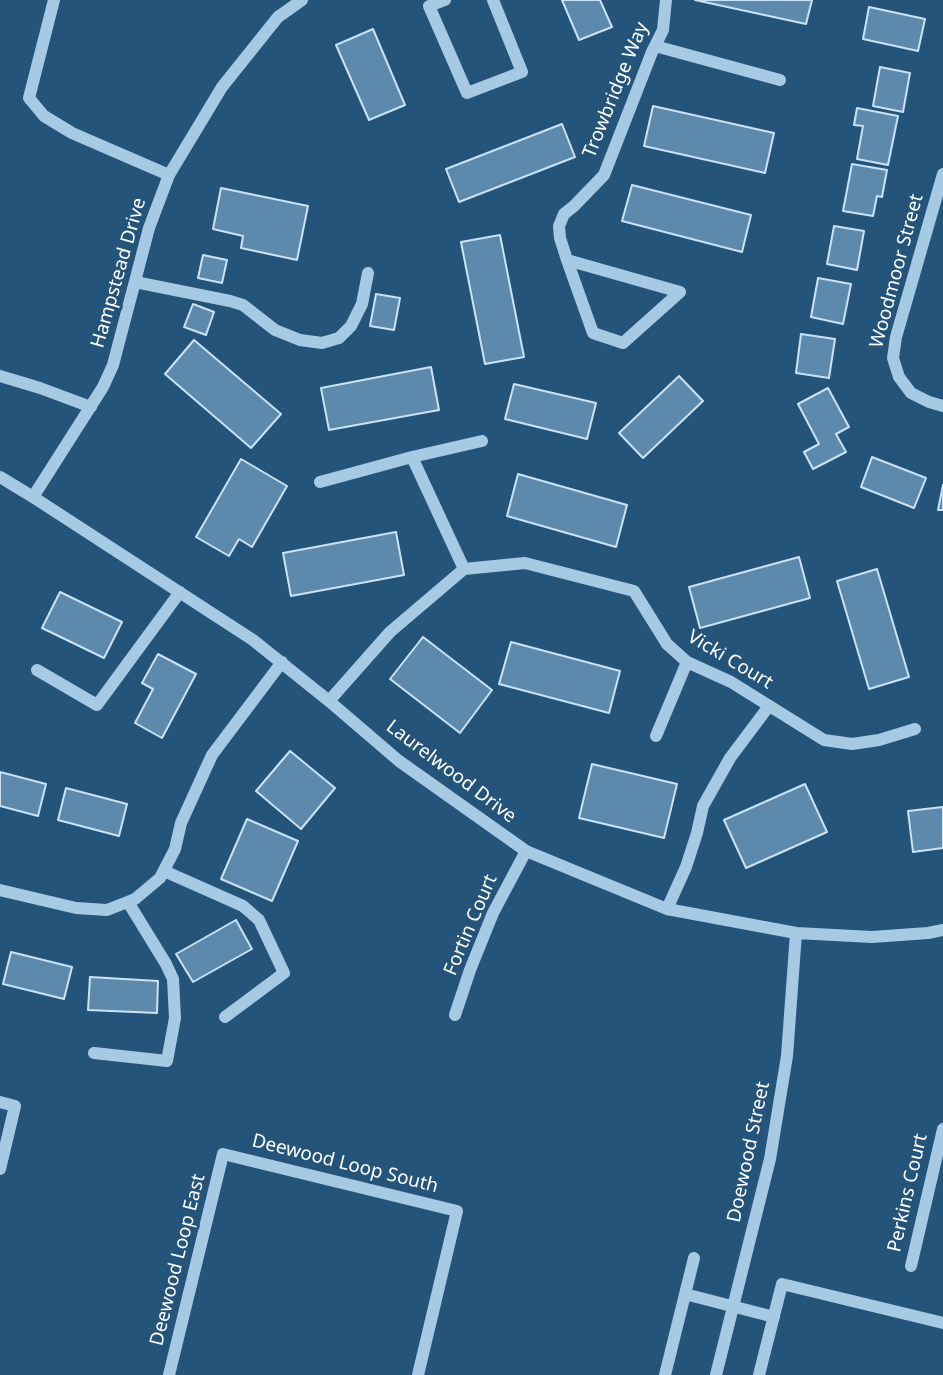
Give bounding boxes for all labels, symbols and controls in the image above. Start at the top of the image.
street label: Trowbridge Way [578,19,654,161]
street label: Woodmoor Street [865,191,929,351]
street label: Hampstead Drive [87,195,151,351]
street label: Vicki Court [683,626,777,694]
street label: Laurelwood Drive [381,716,521,828]
street label: Fortin Court [439,871,503,979]
street label: Doewood Street [723,1080,775,1224]
street label: Deewood Loop South [249,1130,441,1198]
street label: Perkins Court [883,1132,933,1254]
street label: Deewood Loop East [146,1172,210,1348]

